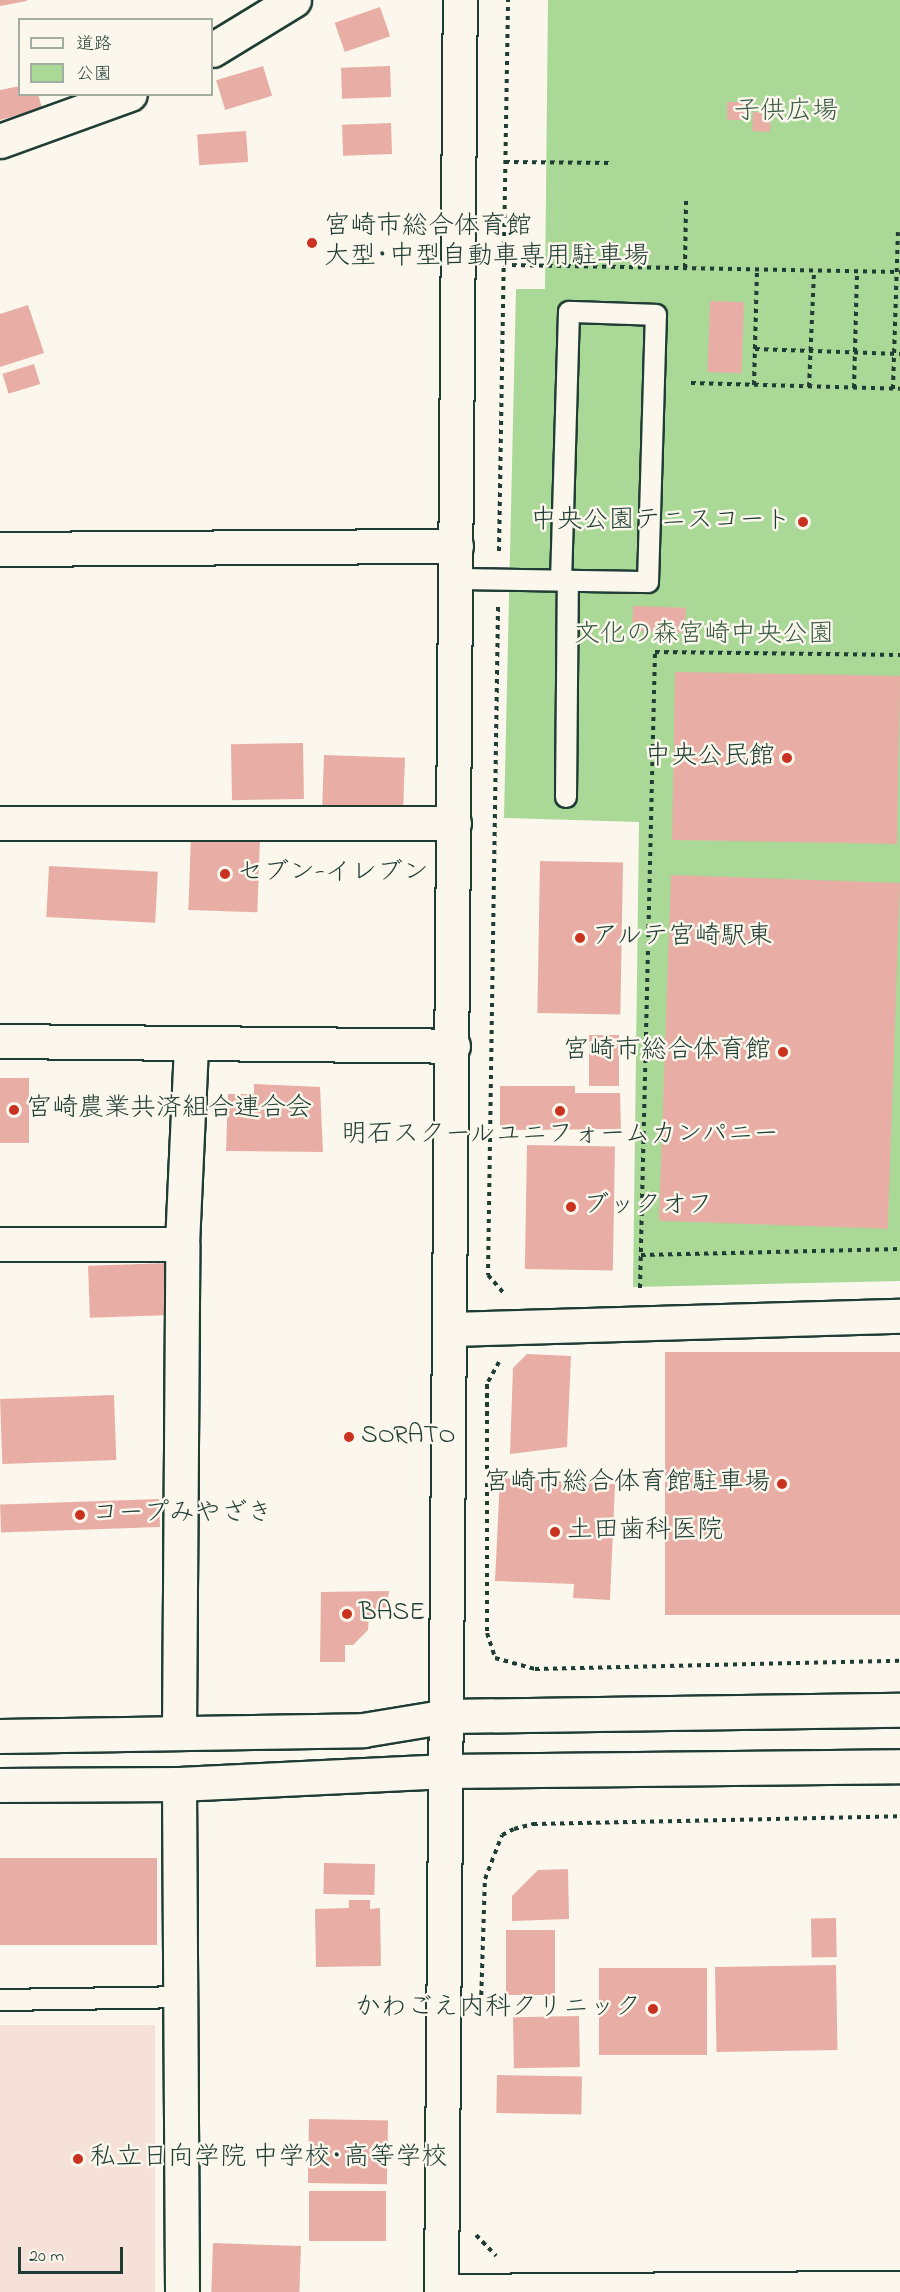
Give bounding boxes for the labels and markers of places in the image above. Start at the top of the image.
place label: 宮崎市総合体育館 大型･中型自動車専用駐車場 [324,212,649,274]
marker: 宮崎市総合体育館 大型･中型自動車専用駐車場 [305,236,319,250]
place label: 中央公園テニスコート [531,506,791,538]
marker: 中央公園テニスコート [796,515,810,529]
place label: 中央公民館 [645,742,775,774]
marker: 中央公民館 [780,751,794,765]
place label: セブン-イレブン [237,858,429,890]
marker: セブン-イレブン [218,867,232,881]
place label: アルテ宮崎駅東 [592,922,774,954]
marker: アルテ宮崎駅東 [573,931,587,945]
place label: 宮崎市総合体育館 [563,1036,771,1068]
marker: 宮崎市総合体育館 [776,1045,790,1059]
place label: 宮崎農業共済組合連合会 [26,1094,312,1126]
marker: 宮崎農業共済組合連合会 [7,1103,21,1117]
marker: 明石スクールユニフォームカンパニー [553,1104,567,1118]
place label: 明石スクールユニフォームカンパニー [339,1120,781,1152]
place label: ブックオフ [583,1191,713,1223]
marker: ブックオフ [564,1200,578,1214]
place label: SORATO [361,1421,456,1453]
marker: SORATO [342,1430,356,1444]
place label: 宮崎市総合体育館駐車場 [484,1468,770,1500]
marker: 宮崎市総合体育館駐車場 [775,1477,789,1491]
place label: コープみやざき [92,1499,274,1531]
marker: コープみやざき [73,1508,87,1522]
place label: 土田歯科医院 [567,1516,723,1548]
marker: 土田歯科医院 [548,1525,562,1539]
place label: BASE [359,1598,425,1630]
marker: BASE [340,1607,354,1621]
place label: かわごえ内科クリニック [355,1993,641,2025]
marker: かわごえ内科クリニック [646,2002,660,2016]
place label: 私立日向学院 中学校･高等学校 [90,2143,447,2175]
marker: 私立日向学院 中学校･高等学校 [71,2152,85,2166]

